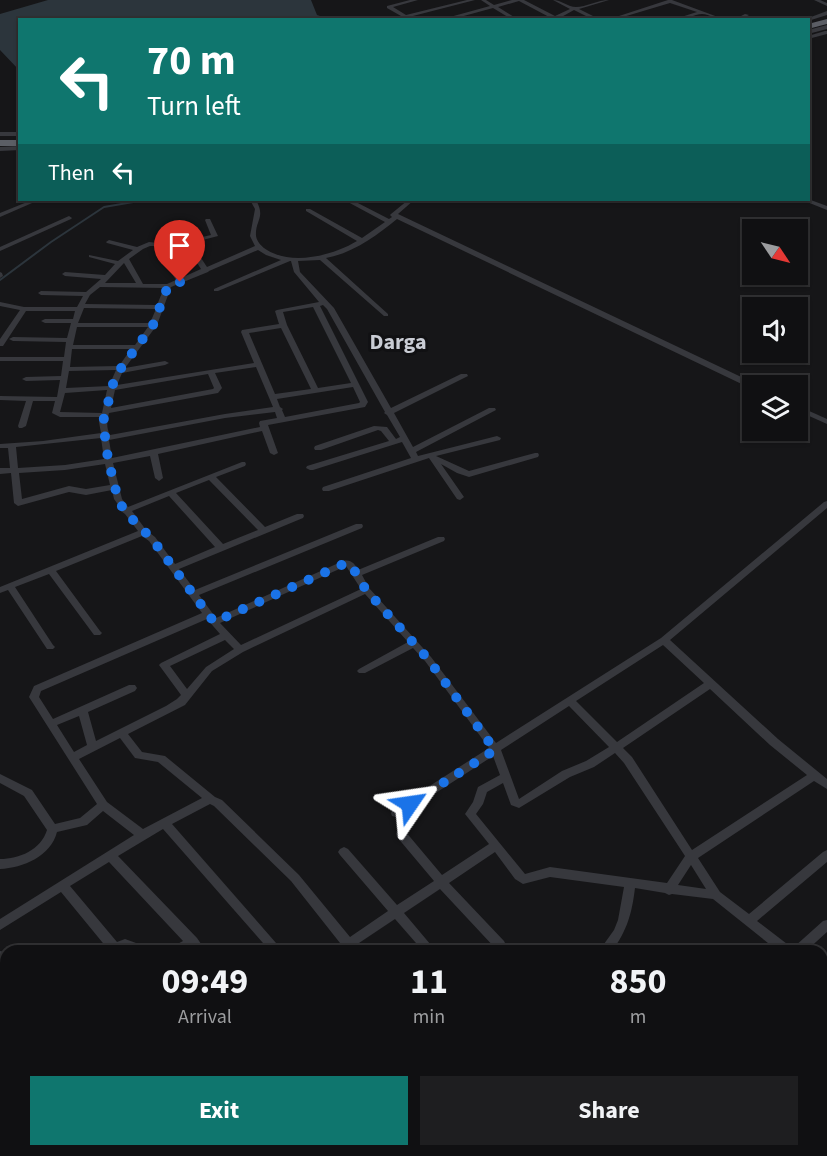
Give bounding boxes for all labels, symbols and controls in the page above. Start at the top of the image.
text: 70 m [147,31,236,91]
icon: left [48,42,126,120]
text: Turn left [147,87,241,126]
icon: left [107,156,140,189]
text: Then [48,157,95,189]
north arrow [742,219,808,285]
map controls [742,219,808,441]
pin [154,220,205,282]
icon: arrive [163,229,196,262]
button: sound [742,297,808,363]
district label: Darga [369,326,427,358]
button: layers [742,375,808,441]
position arrow [378,772,442,836]
text: 09:49 [162,956,248,1007]
text: 11 [410,956,448,1007]
text: 850 [609,956,666,1007]
text: Arrival [178,1003,232,1031]
text: min [413,1003,445,1031]
text: m [630,1003,646,1031]
button: Exit [30,1076,408,1145]
button: Share [420,1076,798,1145]

